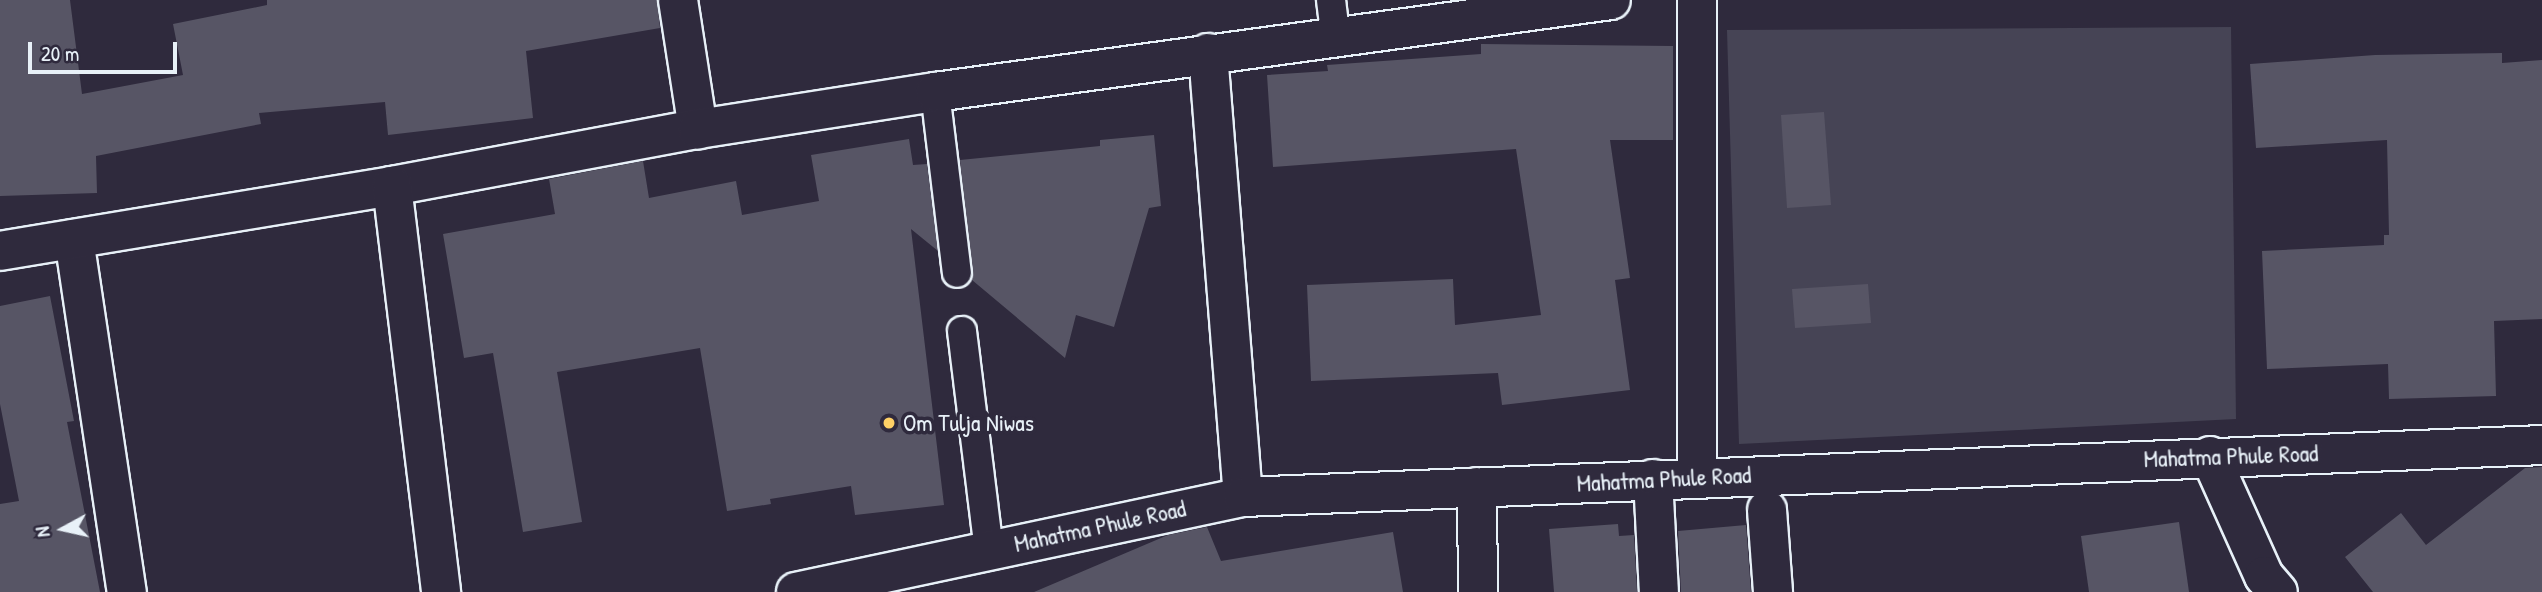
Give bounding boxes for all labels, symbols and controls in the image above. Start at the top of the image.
scale bar [32,28,180,72]
text: 20 m [41,39,79,68]
place label: Om Tulja Niwas [903,409,1034,437]
marker: Om Tulja Niwas [881,415,897,431]
street label: Mahatma Phule Road [2143,439,2319,473]
street label: Mahatma Phule Road [1576,460,1752,498]
north arrow [28,494,98,564]
street label: Mahatma Phule Road [1012,494,1188,558]
text: N [29,525,56,539]

